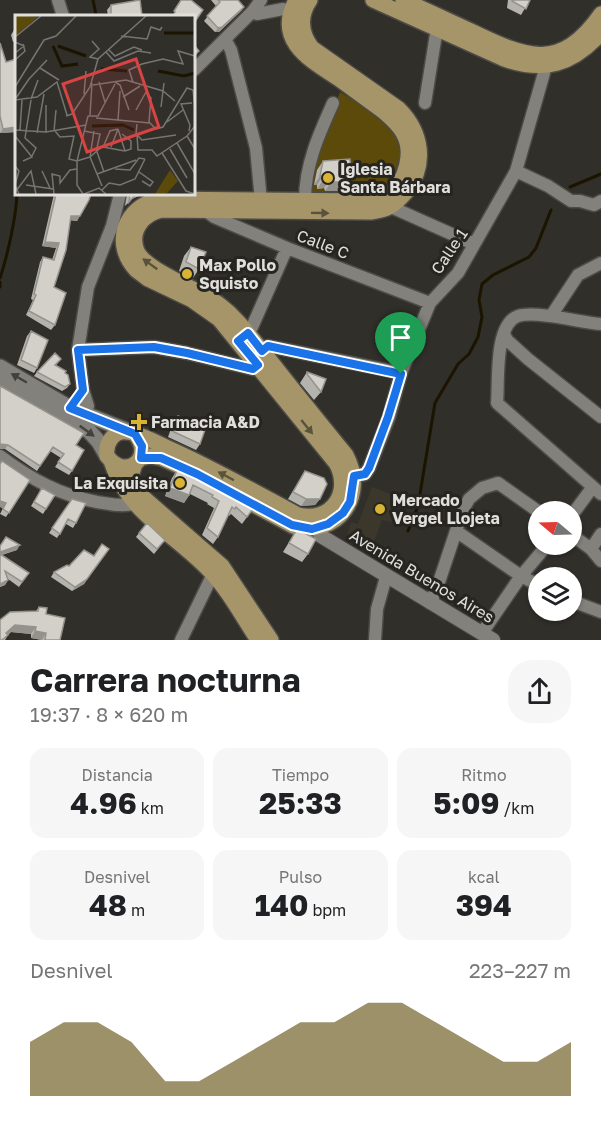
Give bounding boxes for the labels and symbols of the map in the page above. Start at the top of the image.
inset map [15,15,195,195]
place label: Iglesia Santa Bárbara [340,159,451,197]
marker: Iglesia Santa Bárbara [321,171,335,185]
one-way arrow [311,208,330,218]
street label: Calle 1 [426,224,472,278]
street label: Calle C [294,225,352,263]
place label: Max Pollo Squisto [199,255,277,293]
one-way arrow [142,258,157,270]
marker: Max Pollo Squisto [180,267,194,281]
pin [375,312,426,374]
one-way arrow [11,373,28,383]
place label: Farmacia A&D [151,412,260,432]
marker: Farmacia A&D [132,415,146,429]
one-way arrow [301,419,313,434]
one-way arrow [78,425,94,437]
one-way arrow [217,471,234,481]
place label: La Exquisita [74,473,168,493]
marker: La Exquisita [173,476,187,490]
place label: Mercado Vergel Llojeta [392,490,500,528]
north arrow [528,501,582,555]
marker: Mercado Vergel Llojeta [373,502,387,516]
street label: Avenida Buenos Aires [346,525,498,627]

